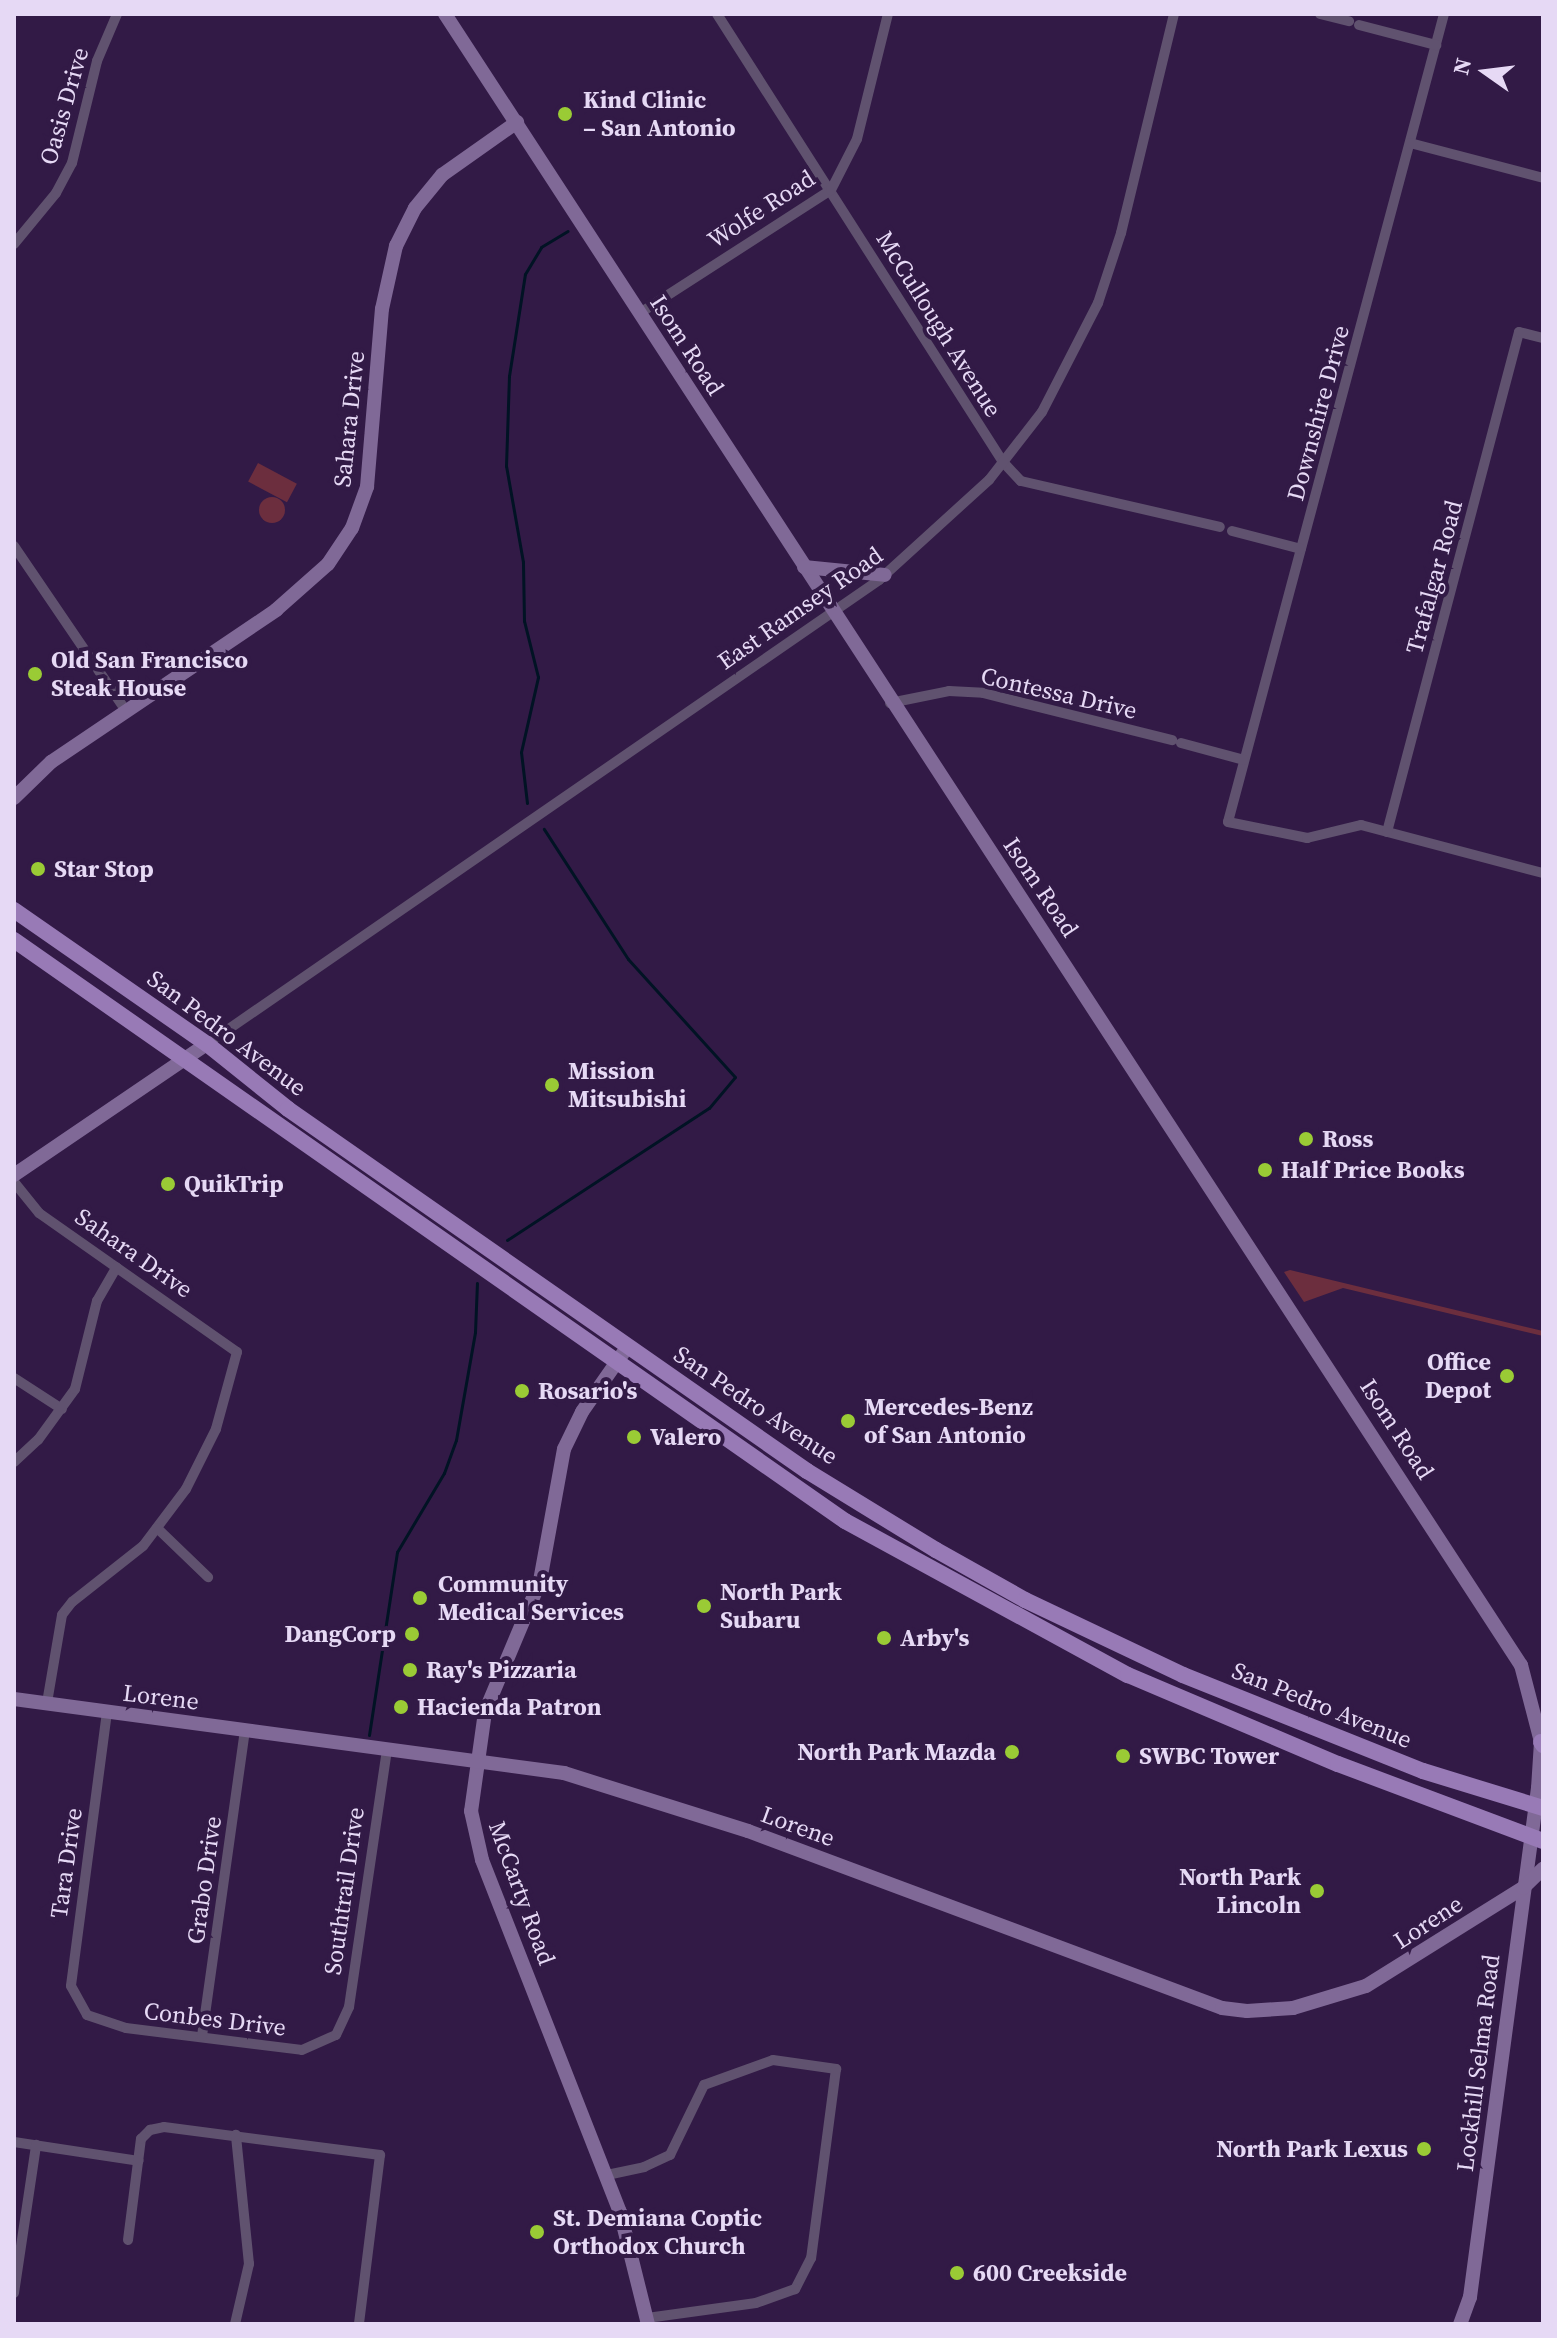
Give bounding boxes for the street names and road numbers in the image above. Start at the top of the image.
street label: Oasis Drive [34,44,94,168]
street label: Wolfe Road [702,164,820,254]
street label: McCullough Avenue [870,226,1008,422]
street label: Isom Road [644,290,730,400]
street label: Downshire Drive [1281,322,1355,504]
street label: Sahara Drive [328,350,370,488]
street label: Trafalgar Road [1400,497,1468,657]
street label: East Ramsey Road [712,540,888,676]
street label: Contessa Drive [978,661,1140,725]
street label: Isom Road [997,832,1085,942]
street label: San Pedro Avenue [142,964,312,1102]
street label: Sahara Drive [70,1202,198,1304]
street label: San Pedro Avenue [669,1340,843,1470]
street label: Isom Road [1354,1374,1440,1484]
street label: San Pedro Avenue [1228,1656,1416,1754]
street label: Lorene [121,1678,201,1716]
street label: Lorene [757,1799,839,1853]
street label: Southtrail Drive [318,1805,370,1977]
street label: Tara Drive [44,1806,88,1920]
street label: Grabo Drive [181,1814,227,1946]
street label: McCarty Road [483,1817,561,1969]
street label: Lorene [1388,1889,1468,1955]
street label: Lockhill Selma Road [1450,1953,1506,2173]
street label: Conbes Drive [142,1996,288,2042]

